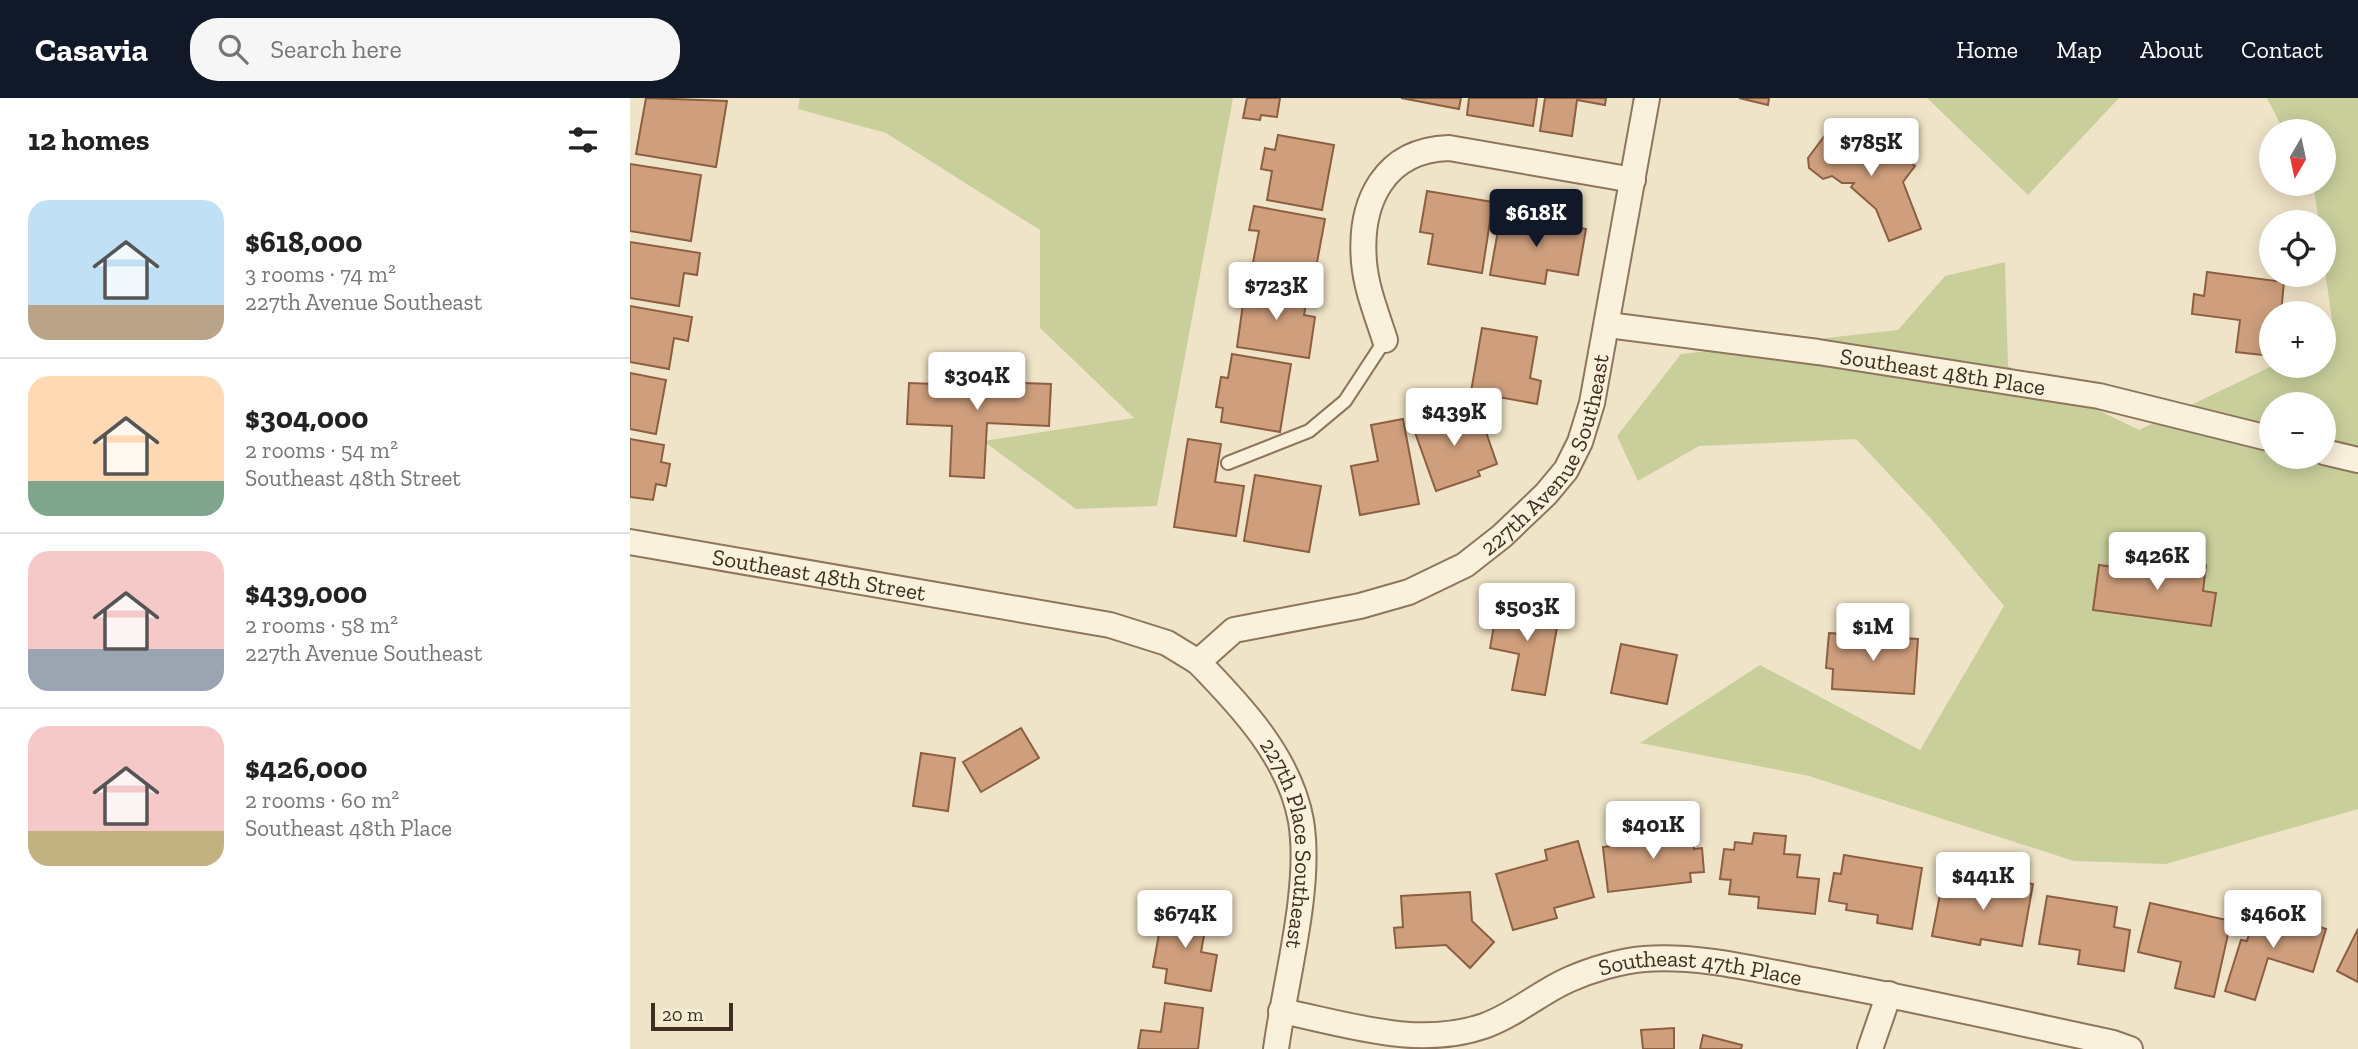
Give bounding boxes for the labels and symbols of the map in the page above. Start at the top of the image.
pin: $785K [1822,118,1920,178]
north arrow [2259,119,2336,196]
pin: $618K [1487,190,1585,249]
pin: $723K [1227,262,1325,322]
street label: Southeast 48th Place [1838,342,2047,401]
street label: 227th Avenue Southeast [1475,351,1615,562]
pin: $304K [928,352,1026,412]
pin: $439K [1405,388,1503,448]
pin: $426K [2108,532,2206,592]
street label: Southeast 48th Street [710,543,928,607]
pin: $503K [1478,584,1576,643]
pin: $1M [1839,603,1907,663]
street label: 227th Place Southeast [1254,732,1318,951]
pin: $401K [1604,802,1702,861]
pin: $441K [1934,852,2032,912]
pin: $674K [1136,890,1234,950]
pin: $460K [2224,890,2322,950]
street label: Southeast 47th Place [1595,944,1804,992]
scale bar [651,1000,733,1032]

